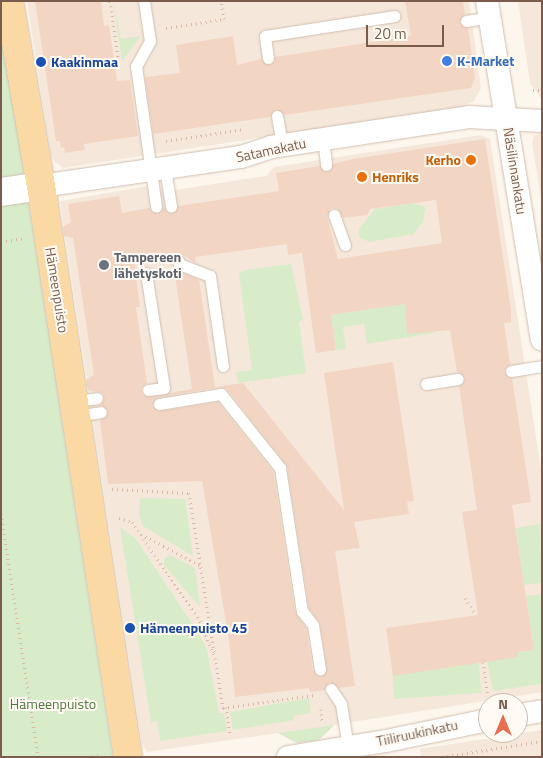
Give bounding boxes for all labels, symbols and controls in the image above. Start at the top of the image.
scale bar [368,15,446,47]
text: 20 m [374,22,407,45]
place label: K-Market [457,53,514,69]
place label: Kaakinmaa [51,54,118,70]
marker: K-Market [441,55,453,67]
marker: Kaakinmaa [35,56,47,68]
street label: Näsilinnankatu [500,126,530,216]
street label: Satamakatu [234,134,308,166]
place label: Kerho [425,152,461,168]
marker: Kerho [465,154,477,166]
place label: Henriks [372,169,419,185]
marker: Henriks [356,171,368,183]
street label: Hämeenpuisto [42,246,72,334]
place label: Tampereen lähetyskoti [114,249,182,282]
marker: Tampereen lähetyskoti [98,259,110,271]
place label: Hämeenpuisto 45 [140,620,247,636]
marker: Hämeenpuisto 45 [124,622,136,634]
north arrow [478,693,528,743]
text: N [498,693,508,714]
park label: Hämeenpuisto [10,696,96,712]
street label: Tiiliruukinkatu [375,716,459,750]

